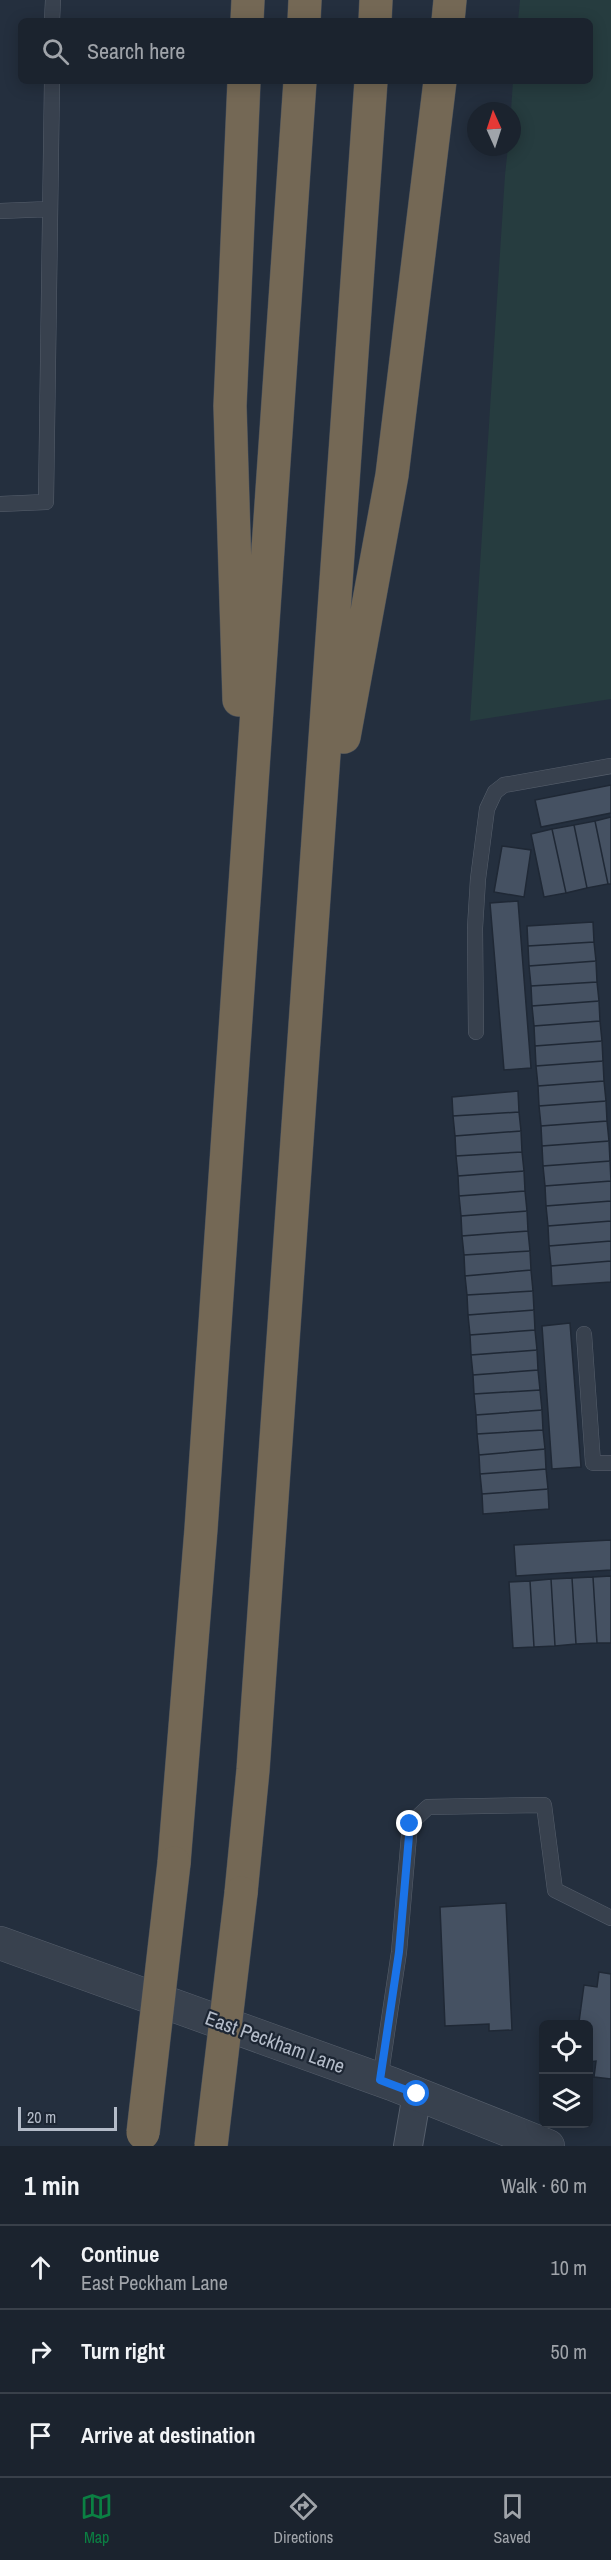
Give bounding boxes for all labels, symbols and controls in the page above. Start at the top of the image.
search box [18,18,593,84]
icon: search [39,35,72,68]
text: Search here [87,36,185,66]
north arrow [467,102,521,156]
route end [396,1810,422,1836]
street label: East Peckham Lane [202,2004,349,2079]
map controls [539,2020,593,2128]
button: locate [539,2020,593,2074]
button: layers [539,2074,593,2128]
route start [403,2080,429,2106]
scale bar [18,2104,117,2132]
text: 20 m [27,2106,56,2128]
text: 1 min [24,2168,80,2203]
text: Walk · 60 m [501,2172,587,2199]
text: Continue [81,2239,159,2269]
icon: ahead [24,2251,57,2284]
text: 10 m [551,2254,587,2281]
text: East Peckham Lane [81,2269,228,2296]
icon: right [24,2335,57,2368]
text: Turn right [81,2336,165,2366]
text: 50 m [551,2338,587,2365]
icon: arrive [24,2419,57,2452]
text: Arrive at destination [81,2420,255,2450]
tab: Map [80,2490,113,2548]
tab: Directions [273,2490,333,2548]
tab: Saved [494,2490,531,2548]

